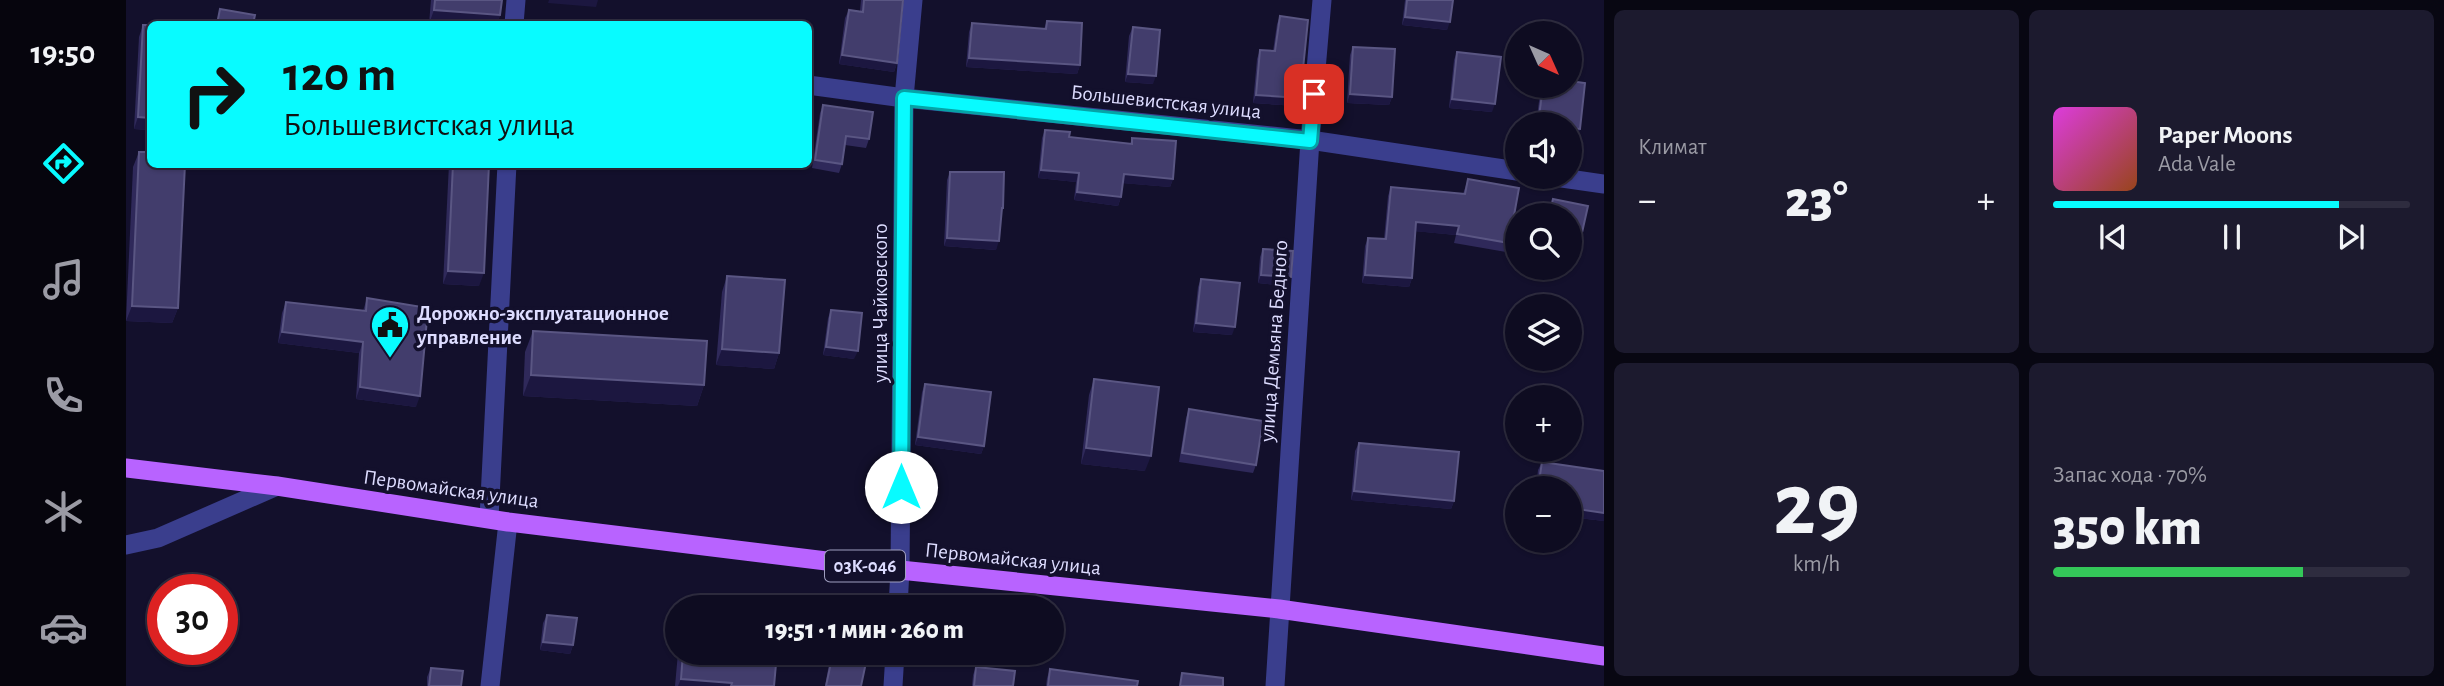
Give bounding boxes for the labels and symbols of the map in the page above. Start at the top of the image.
north arrow [1505,21,1582,98]
pin [1284,64,1344,124]
street label: Большевистская улица [1070,82,1263,122]
street label: улица Чайковского [870,223,891,384]
street label: улица Демьяна Бедного [1256,239,1292,444]
place label: Дорожно-эксплуатационное управление [416,303,669,348]
public building icon: Дорожно-эксплуатационное управление [369,304,411,359]
position arrow [864,450,938,524]
street label: Первомайская улица [362,466,540,512]
street label: Первомайская улица [924,539,1102,579]
road number: 03К-046 [825,551,905,582]
speed limit sign: 30 [147,574,238,665]

